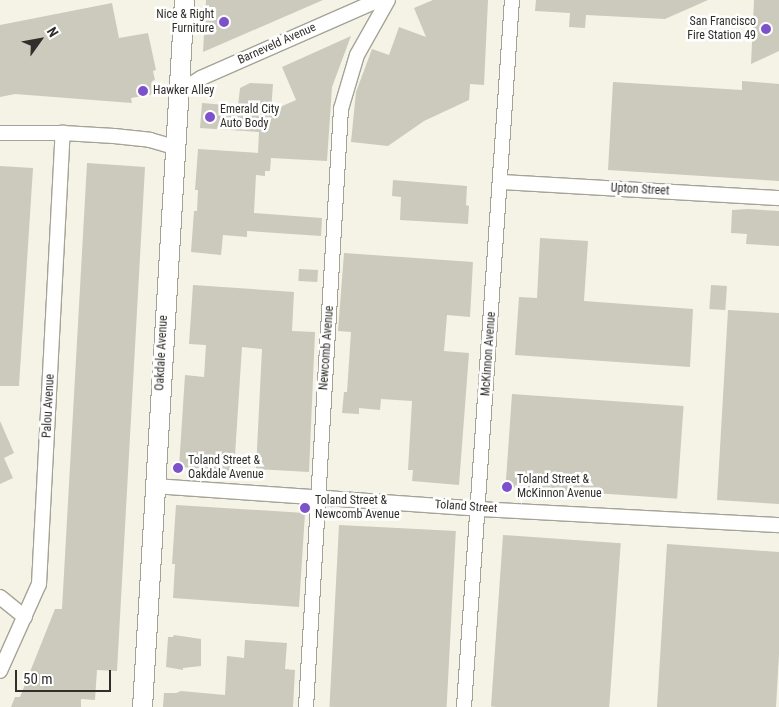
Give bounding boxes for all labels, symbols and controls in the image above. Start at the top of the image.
place label: Nice & Right Furniture [156,8,214,36]
north arrow [15,15,65,65]
place label: San Francisco Fire Station 49 [687,15,756,43]
marker: Nice & Right Furniture [218,16,230,28]
street label: Barneveld Avenue [236,20,318,68]
marker: San Francisco Fire Station 49 [760,23,772,35]
text: N [44,24,62,40]
place label: Hawker Alley [153,84,214,98]
marker: Hawker Alley [137,85,149,97]
place label: Emerald City Auto Body [220,103,279,131]
marker: Emerald City Auto Body [204,111,216,123]
street label: Upton Street [610,181,670,199]
street label: Newcomb Avenue [317,305,337,391]
street label: McKinnon Avenue [479,311,499,397]
street label: Oakdale Avenue [153,315,171,391]
street label: Palou Avenue [40,374,58,438]
place label: Toland Street & Oakdale Avenue [188,454,264,482]
marker: Toland Street & Oakdale Avenue [172,462,184,474]
place label: Toland Street & McKinnon Avenue [517,473,602,501]
marker: Toland Street & McKinnon Avenue [501,481,513,493]
place label: Toland Street & Newcomb Avenue [315,494,400,522]
street label: Toland Street [434,498,498,516]
marker: Toland Street & Newcomb Avenue [299,502,311,514]
scale bar [18,660,114,692]
text: 50 m [23,670,53,688]

